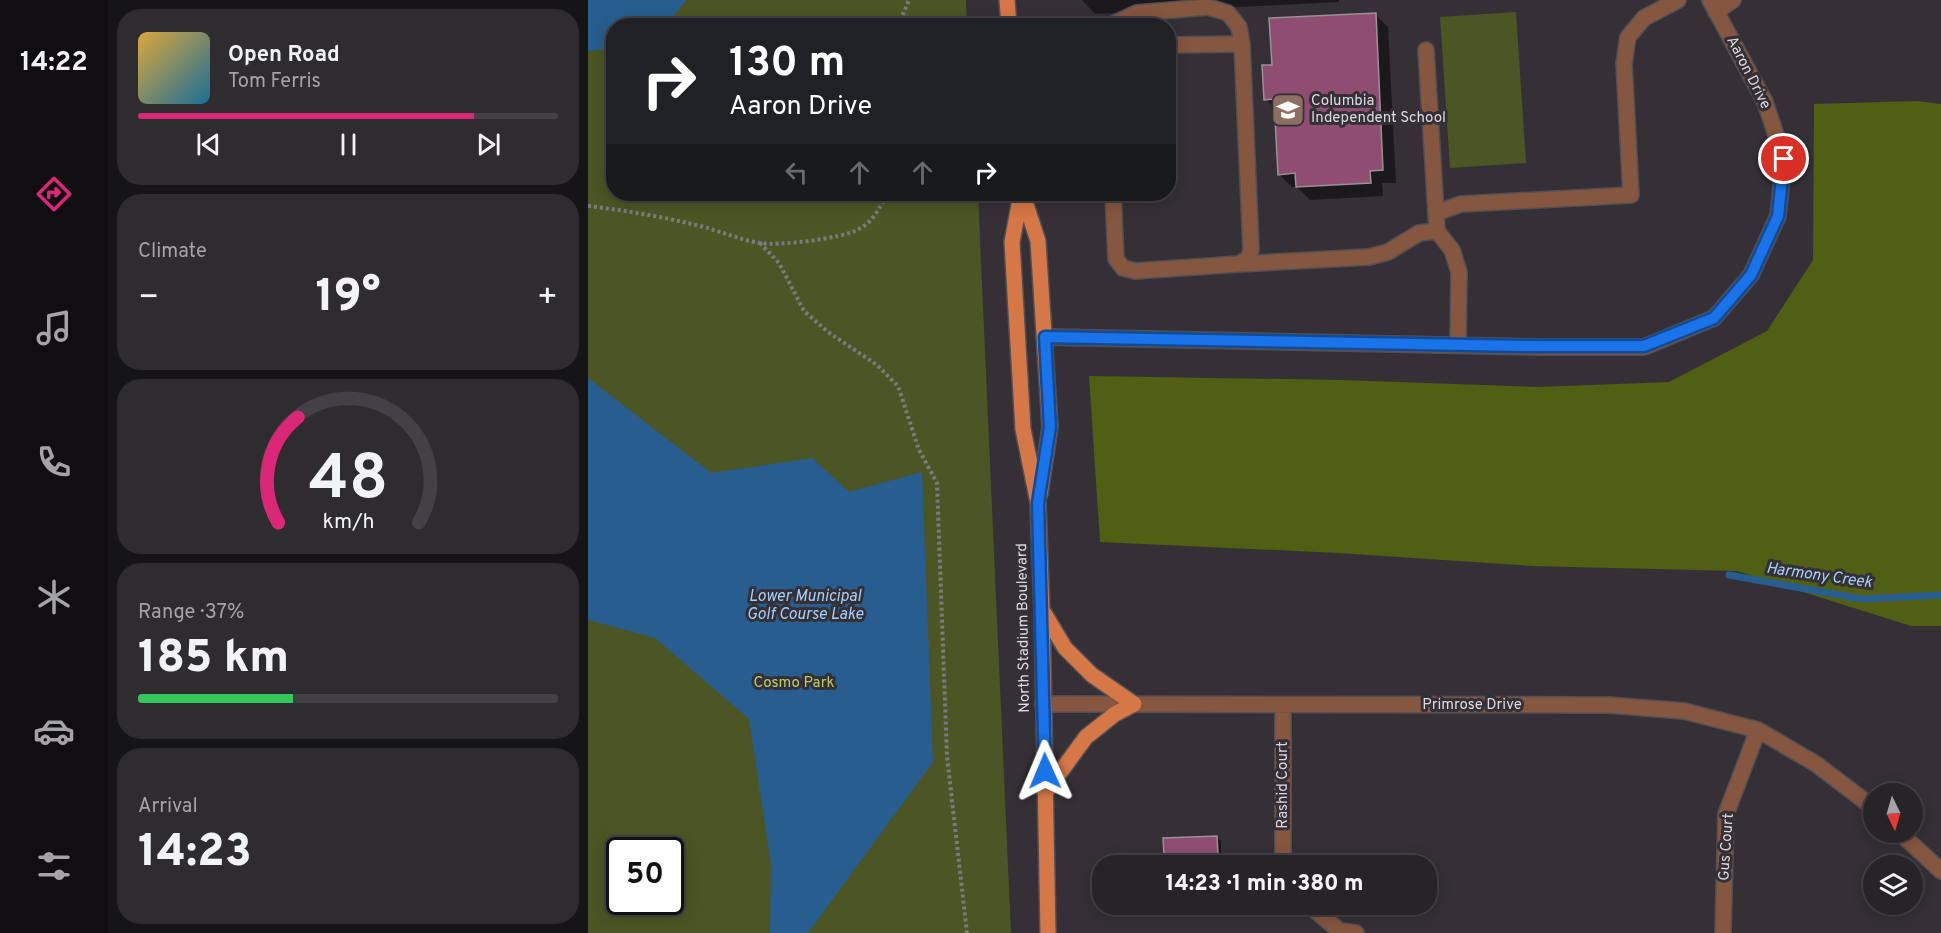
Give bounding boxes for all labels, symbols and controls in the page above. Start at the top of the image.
street label: Aaron Drive [1721,33,1775,113]
text: 130 m [729,38,845,91]
text: Open Road [228,42,340,69]
icon: right [630,42,708,120]
text: 14:22 [20,46,88,80]
text: Tom Ferris [228,69,321,95]
text: Aaron Drive [729,90,872,124]
school or university icon: Columbia Independent School [1270,92,1306,128]
place label: Columbia Independent School [1311,92,1446,128]
icon: previous [192,128,225,161]
icon: pause [332,128,365,161]
icon: next [472,128,505,161]
pin [1758,133,1809,184]
icon: arrive [1767,142,1800,175]
icon: left [780,156,813,189]
icon: ahead [843,156,876,189]
icon: ahead [906,156,939,189]
icon: right [969,156,1002,189]
icon: directions [33,173,75,215]
text: Climate [138,239,207,265]
text: 19° [315,270,381,327]
text: − [138,278,159,320]
text: + [537,278,558,320]
icon: music [33,307,75,349]
icon: phone [33,441,75,483]
text: 48 [308,443,388,522]
text: km/h [322,510,374,537]
street label: North Stadium Boulevard [1013,543,1035,713]
water label: Harmony Creek [1765,559,1874,593]
icon: climate [33,576,75,618]
water label: Lower Municipal Golf Course Lake [747,587,864,625]
text: Range · 37% [138,600,244,626]
text: 185 km [138,631,289,688]
park label: Cosmo Park [754,674,834,693]
street label: Primrose Drive [1422,696,1522,715]
icon: car [33,710,75,752]
position arrow [1013,739,1077,803]
street label: Rashid Court [1274,741,1293,829]
north arrow [1863,783,1923,843]
map controls [1863,783,1923,915]
text: Arrival [138,794,198,820]
street label: Gus Court [1715,813,1739,881]
text: 14:23 [138,825,252,882]
speed limit sign: 50 [606,837,684,915]
icon: filters [33,845,75,887]
button: layers [1863,855,1923,915]
text: 14:23 · 1 min · 380 m [1165,871,1364,898]

